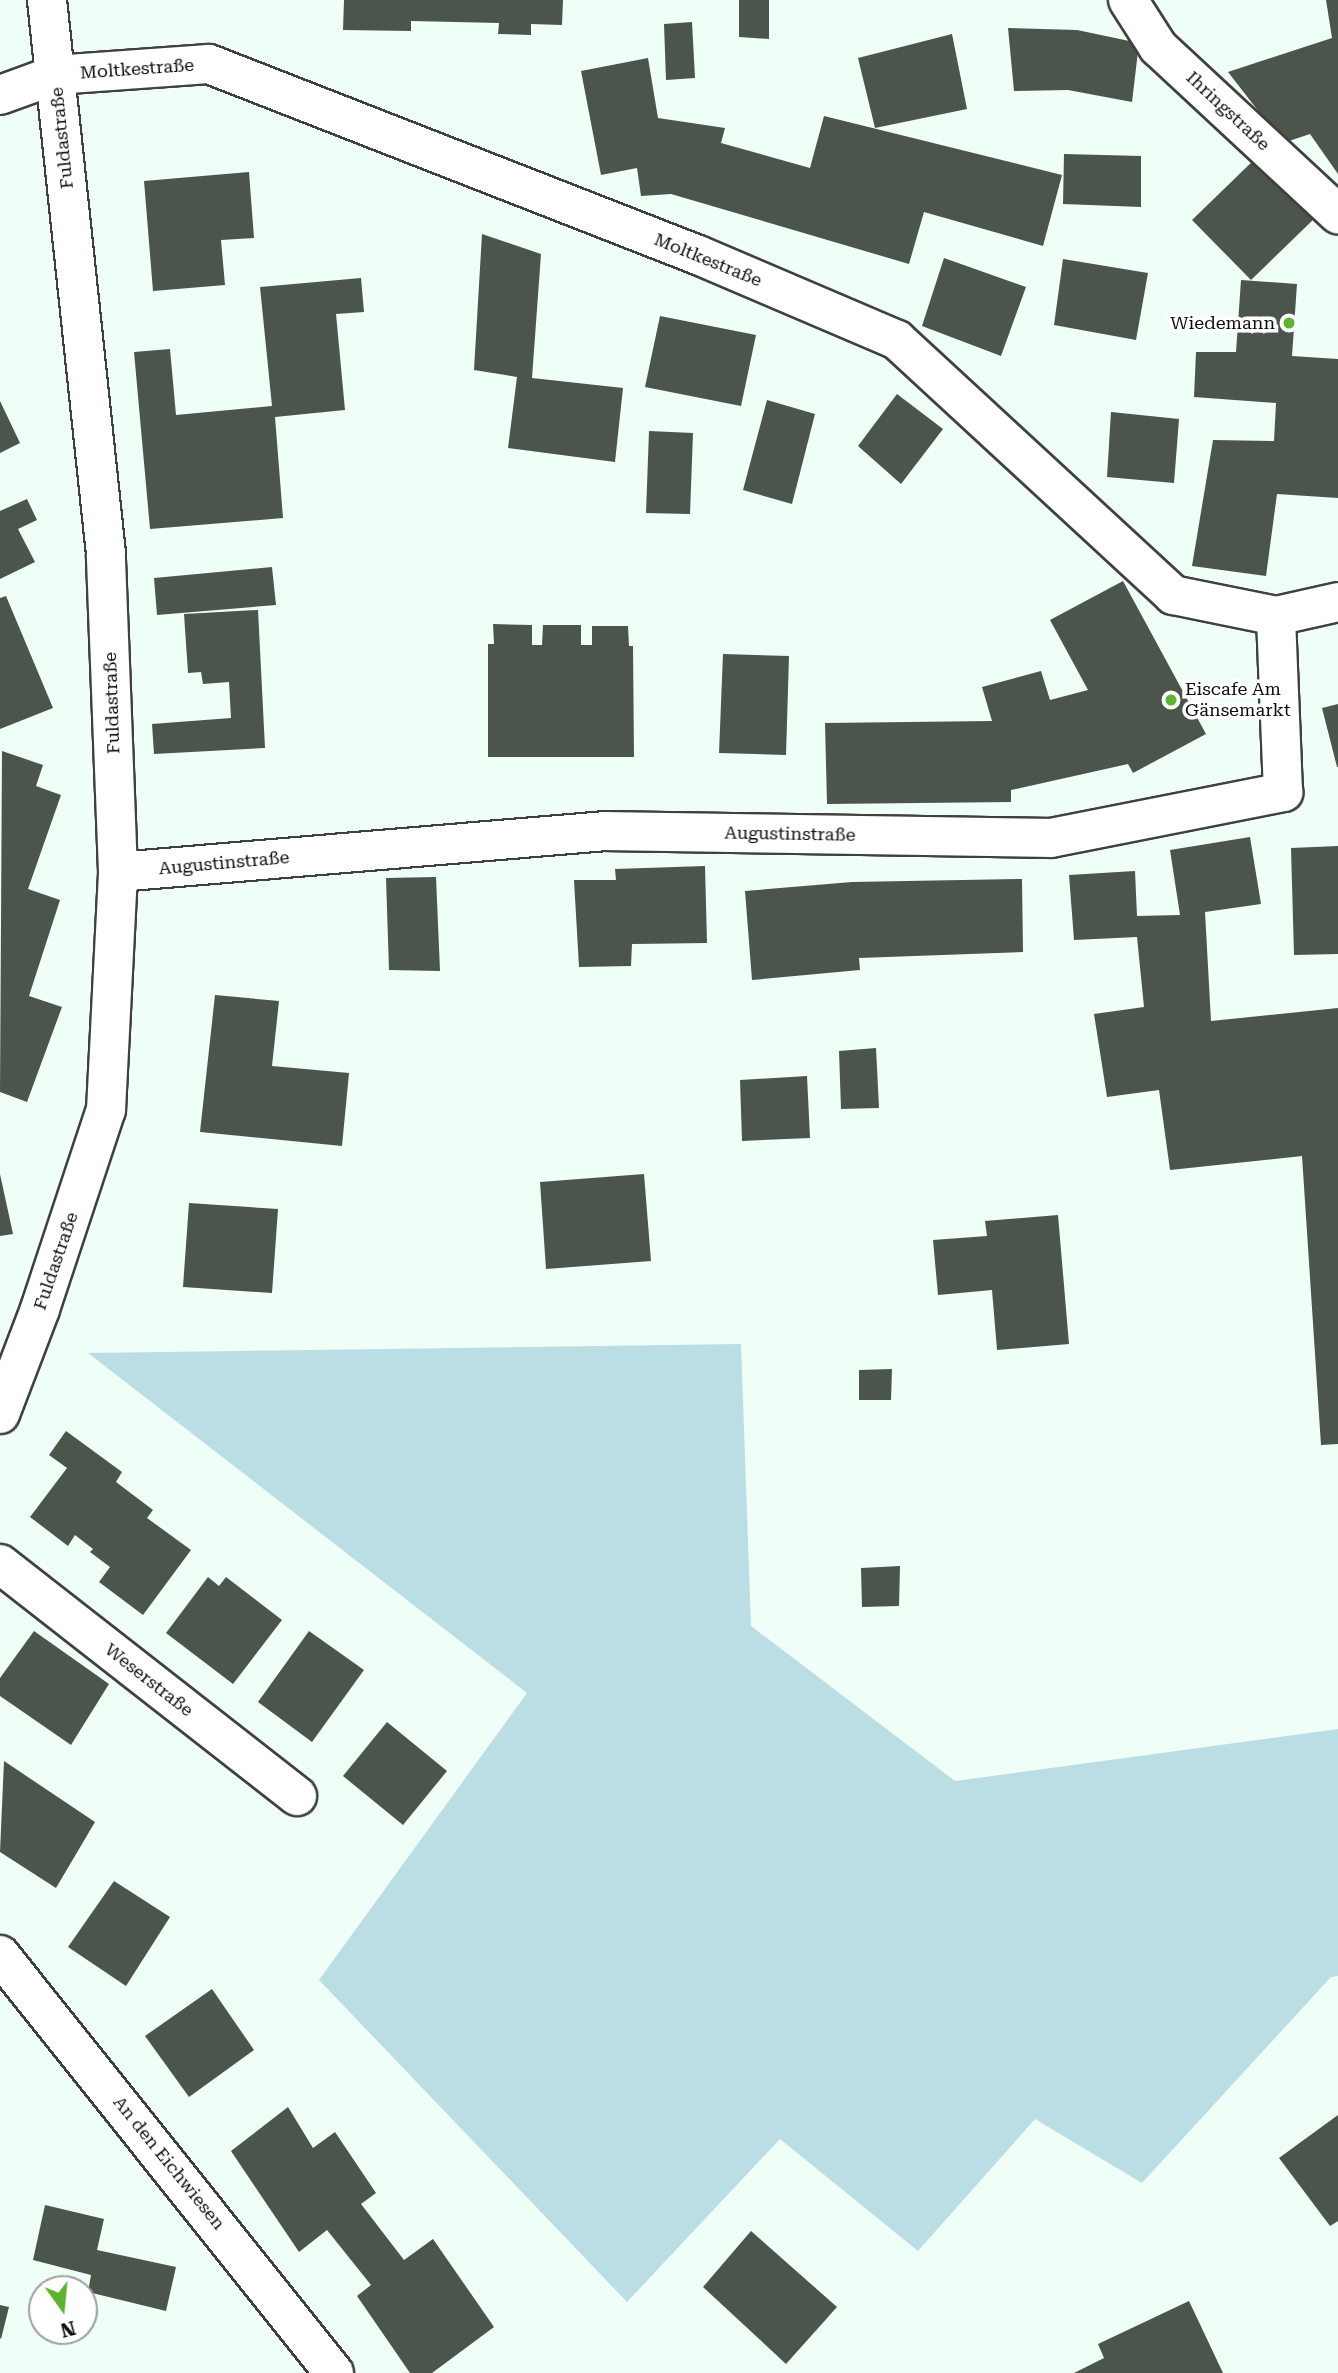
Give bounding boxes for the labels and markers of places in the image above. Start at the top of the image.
place label: Wiedemann [1170,312,1275,334]
marker: Wiedemann [1281,315,1297,331]
place label: Eiscafe Am Gänsemarkt [1185,679,1291,722]
marker: Eiscafe Am Gänsemarkt [1163,692,1179,708]

